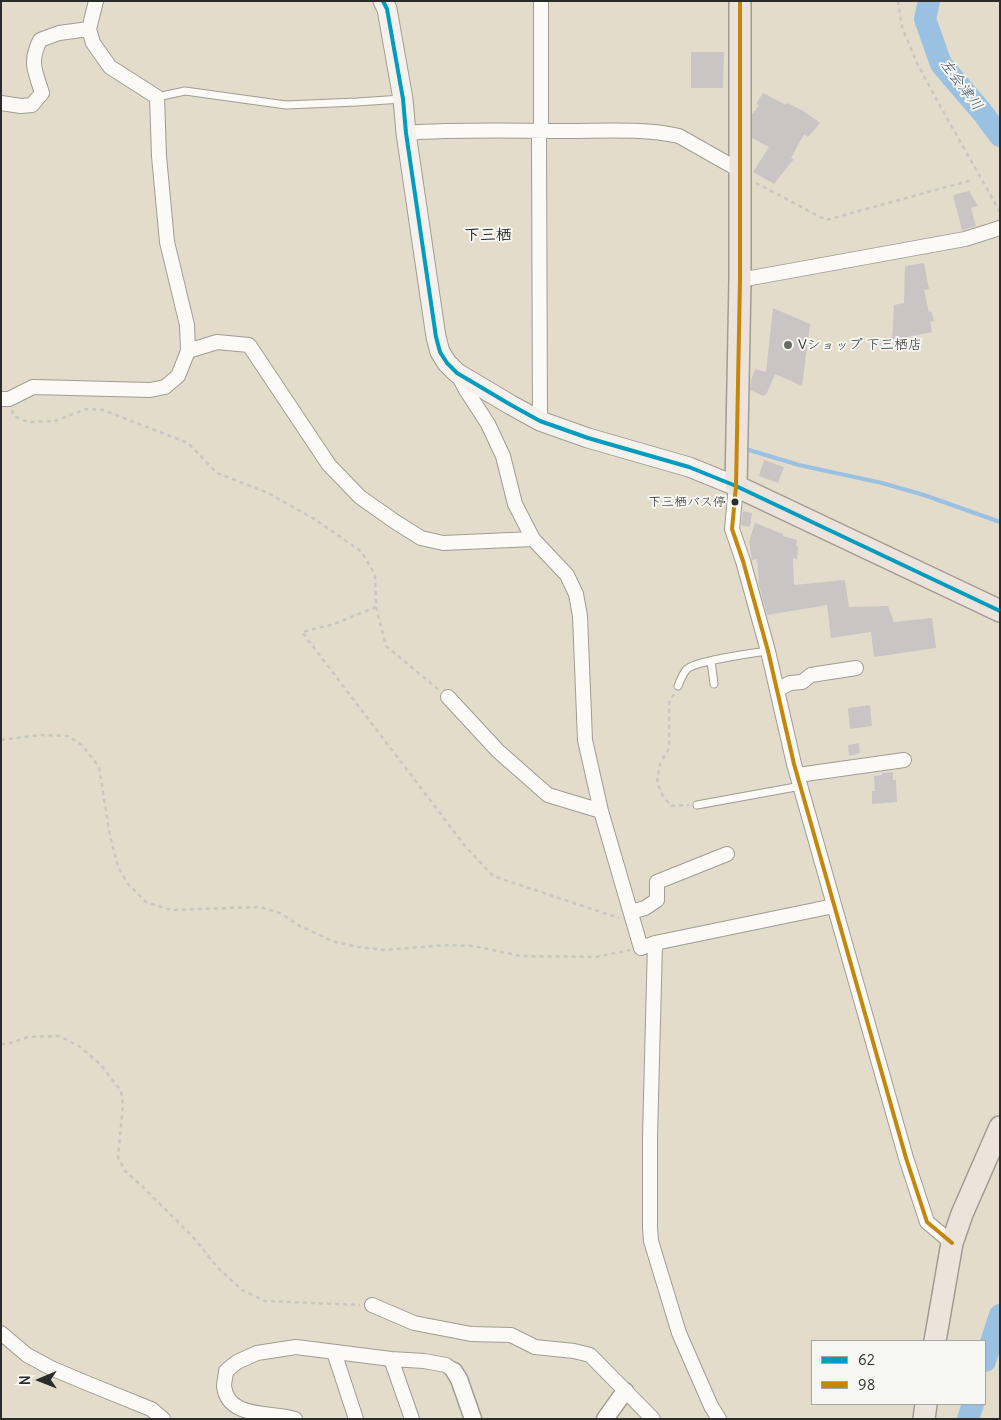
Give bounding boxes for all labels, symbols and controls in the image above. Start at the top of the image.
water label: 左会津川 [936,56,986,114]
district label: 下三栖 [464,225,512,245]
place label: Vショップ 下三栖店 [798,337,922,353]
marker: Vショップ 下三栖店 [782,339,794,351]
place label: 下三栖バス停 [648,494,726,510]
marker: 下三栖バス停 [730,497,740,507]
legend [811,1340,986,1405]
text: 62 [858,1350,875,1369]
north arrow [15,1355,65,1405]
text: N [16,1375,34,1385]
text: 98 [858,1375,875,1394]

